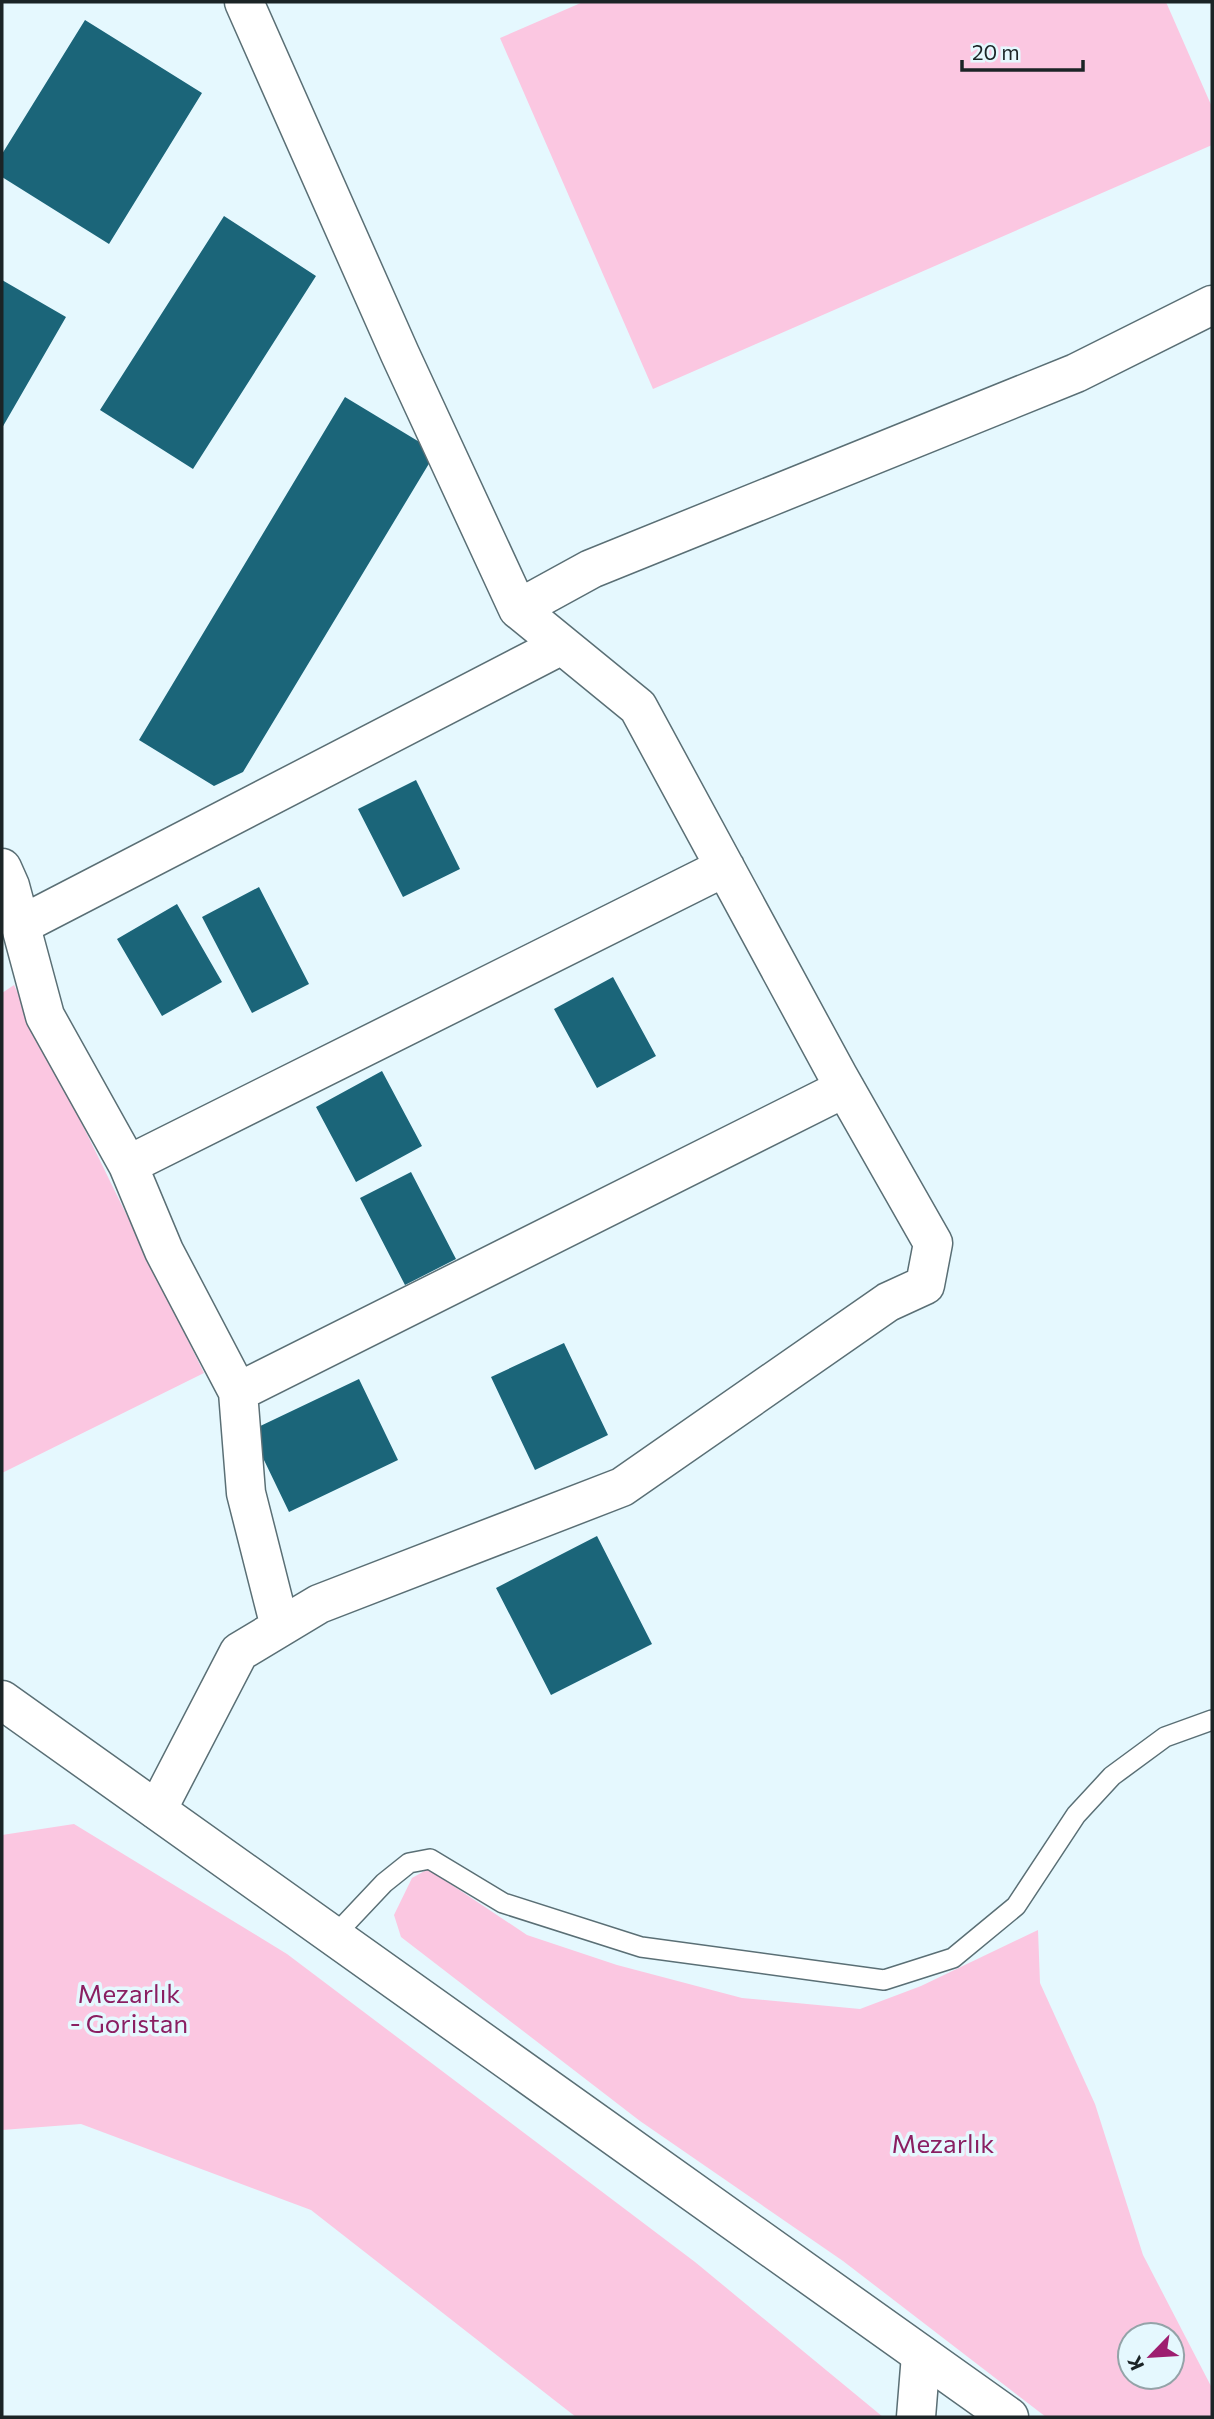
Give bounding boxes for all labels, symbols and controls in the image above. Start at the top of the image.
scale bar [962,28,1083,72]
text: 20 m [972,39,1020,64]
park label: Mezarlık - Goristan [70,1977,188,2038]
park label: Mezarlık [892,2127,994,2158]
north arrow [1116,2321,1186,2391]
text: K [1122,2353,1148,2374]

